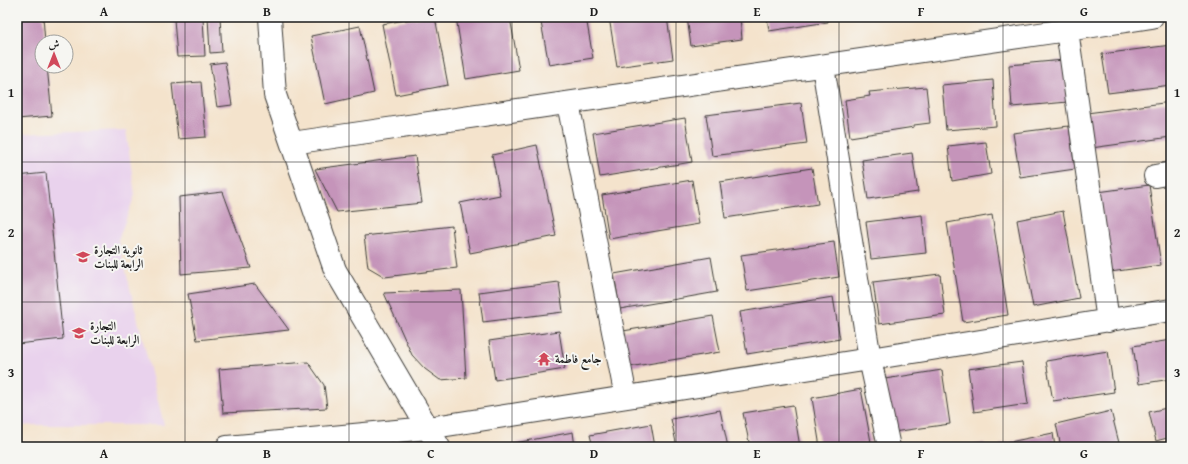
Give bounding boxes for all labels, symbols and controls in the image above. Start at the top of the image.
text: A [100,2,109,21]
text: B [263,2,271,21]
text: C [427,2,435,21]
text: D [590,2,598,21]
text: E [754,2,761,21]
text: F [918,2,925,21]
text: G [1080,2,1088,21]
north arrow [34,34,74,74]
text: ش [49,36,60,52]
text: 1 [8,83,14,102]
text: 1 [1174,83,1180,102]
text: 2 [8,223,15,242]
text: 2 [1174,223,1181,242]
place label: ثانوية التجارة الرابعة للبنات [94,241,144,272]
school or university icon: ثانوية التجارة الرابعة للبنات [75,249,91,265]
place label: التجارة الرابعة للبنات [90,317,140,348]
school or university icon: التجارة الرابعة للبنات [71,325,87,341]
place label: جامع فاطمة [555,350,601,371]
temple icon: جامع فاطمة [536,351,552,367]
text: 3 [8,363,14,382]
text: 3 [1174,363,1180,382]
text: A [100,444,109,463]
text: B [263,444,271,463]
text: C [427,444,435,463]
text: D [590,444,598,463]
text: E [754,444,761,463]
text: F [918,444,925,463]
text: G [1080,444,1088,463]

